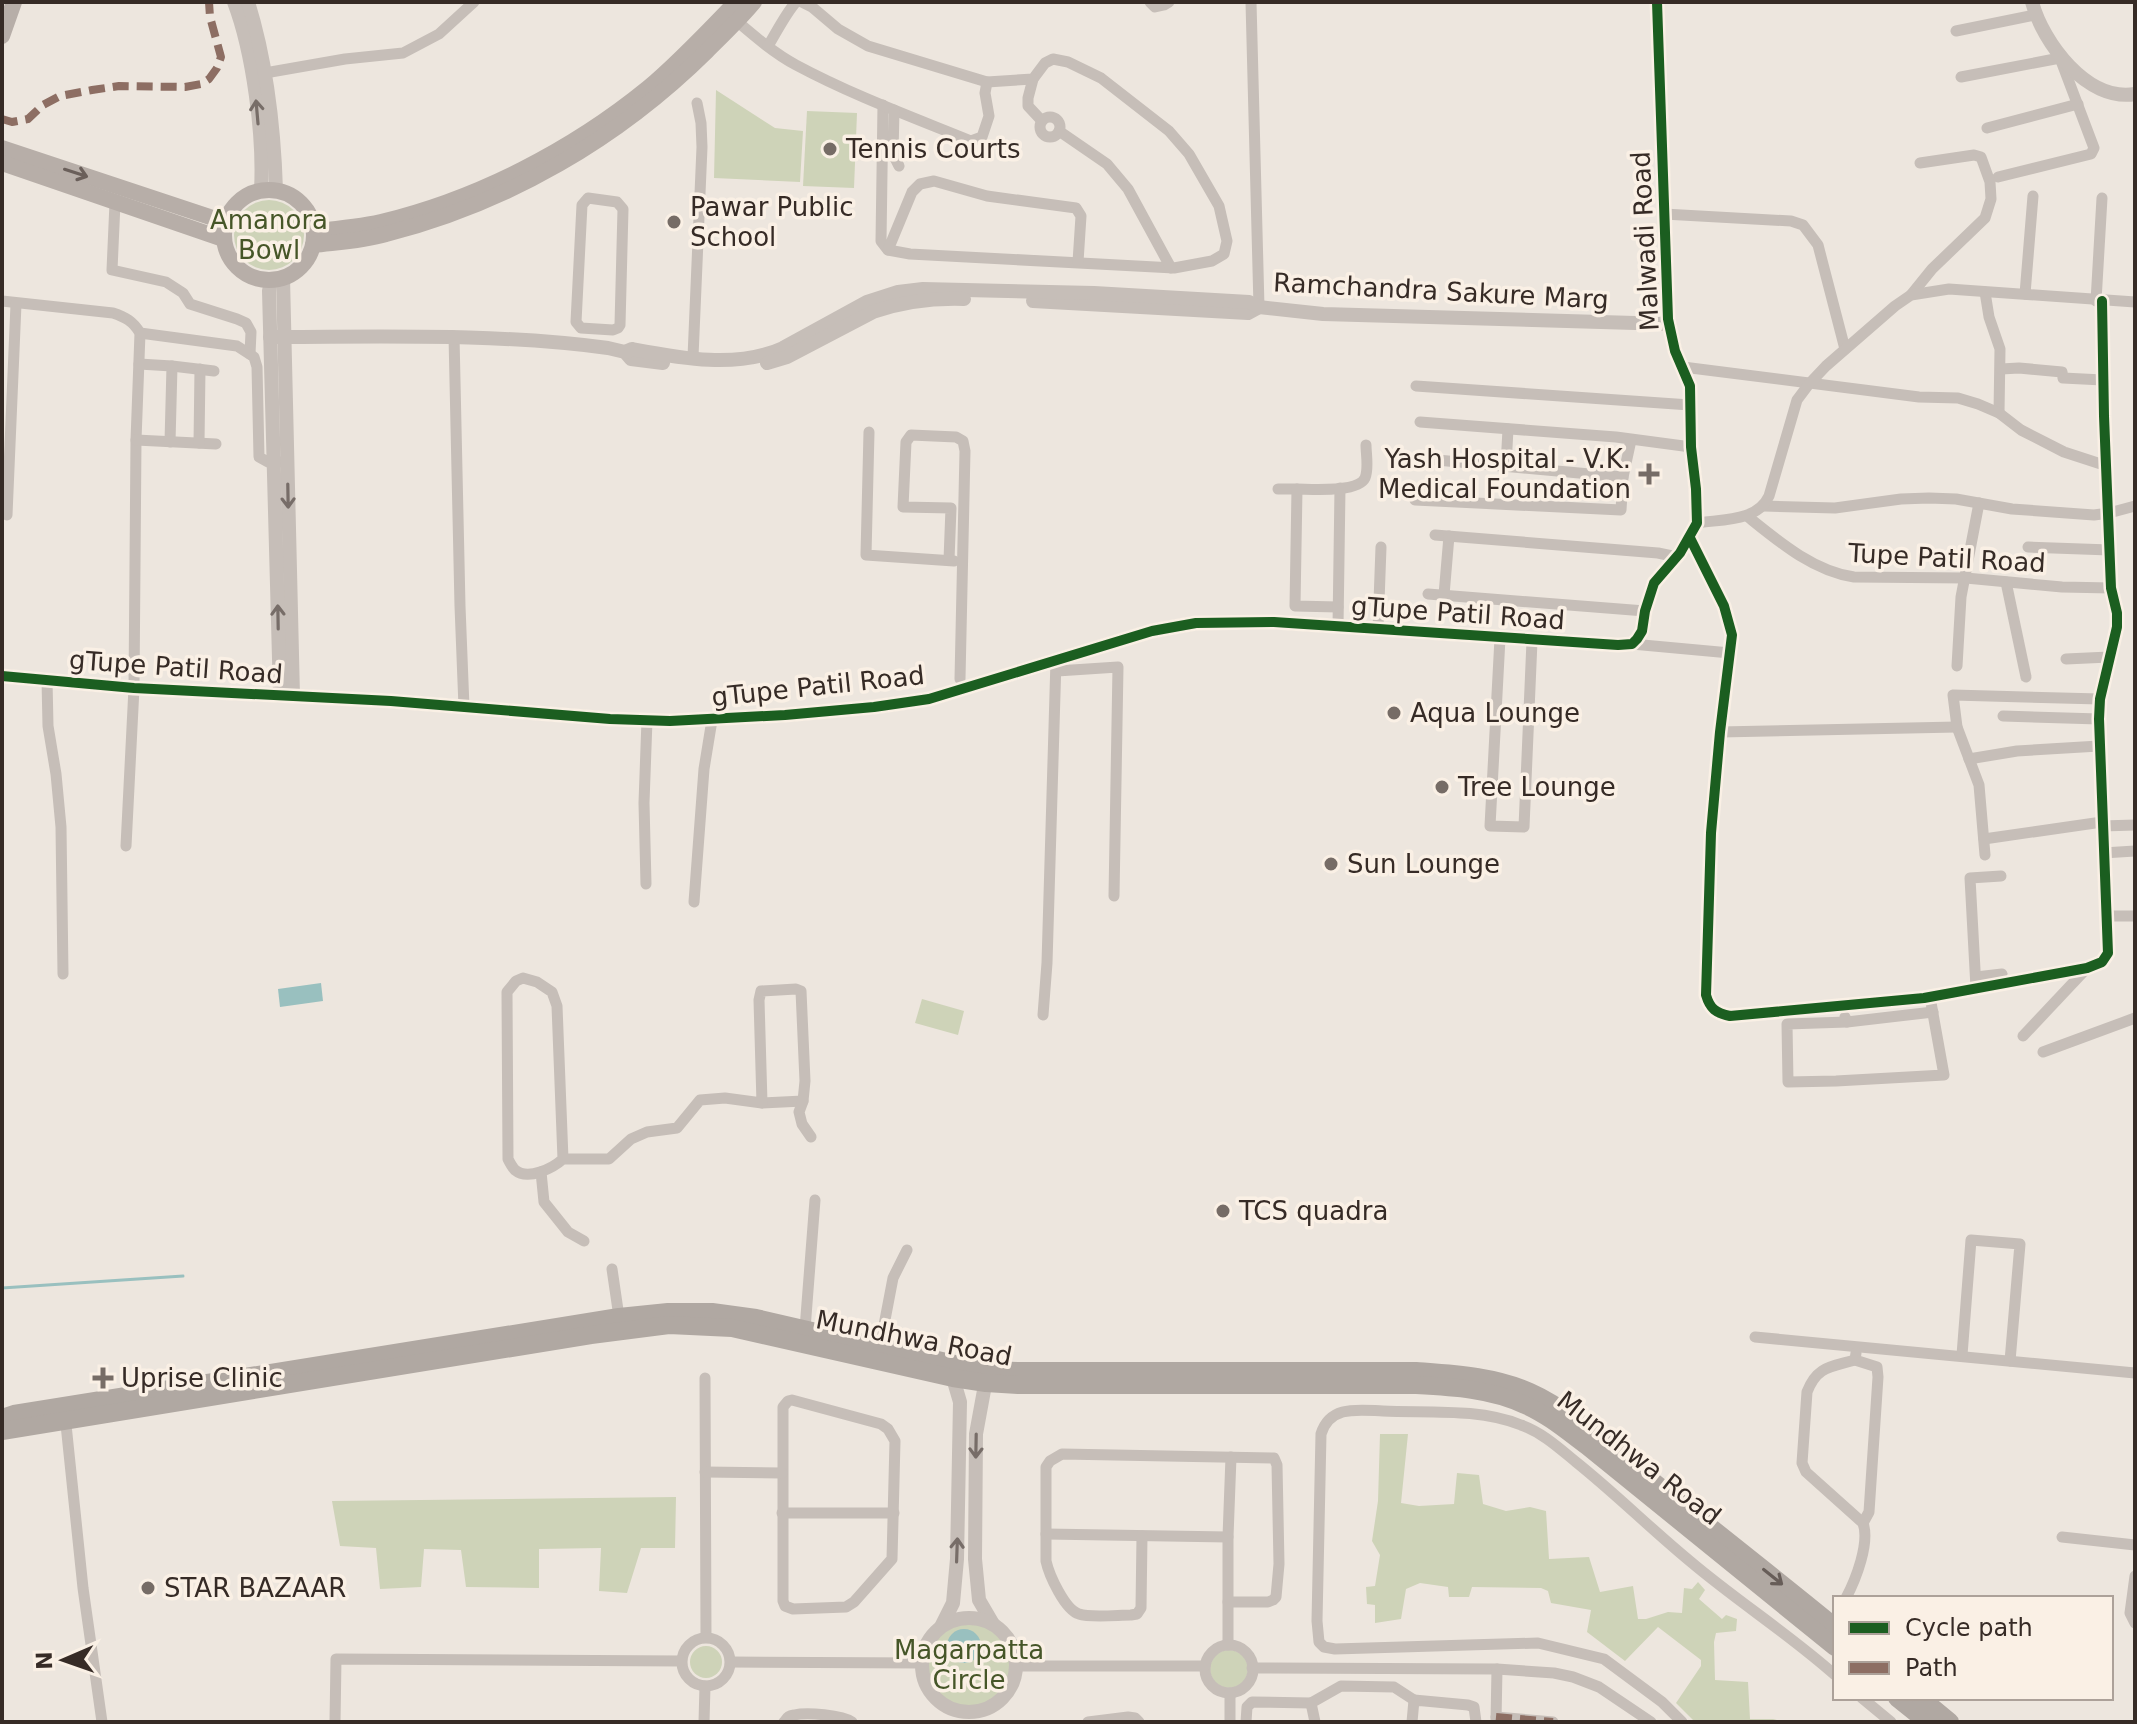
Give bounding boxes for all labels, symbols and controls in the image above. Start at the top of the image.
one-way arrow [249,99,264,126]
place label: Tennis Courts [845,134,1020,164]
marker: Tennis Courts [821,140,839,158]
street label: Malwadi Road [1625,150,1665,332]
one-way arrow [63,166,88,181]
place label: Pawar Public School [690,192,854,252]
park label: Amanora Bowl [210,205,328,265]
marker: Pawar Public School [665,213,683,231]
street label: Ramchandra Sakure Marg [1272,267,1610,315]
place label: Yash Hospital - V.K. Medical Foundation [1378,444,1631,504]
marker: Yash Hospital - V.K. Medical Foundation [1638,463,1660,485]
one-way arrow [280,482,296,509]
street label: Tupe Patil Road [1846,538,2047,578]
street label: gTupe Patil Road [1350,591,1566,635]
one-way arrow [270,604,285,631]
street label: gTupe Patil Road [68,645,284,689]
street label: gTupe Patil Road [710,660,926,712]
place label: Aqua Lounge [1410,698,1580,728]
marker: Aqua Lounge [1385,704,1403,722]
place label: Tree Lounge [1457,772,1616,802]
marker: Tree Lounge [1433,778,1451,796]
place label: Sun Lounge [1347,849,1500,879]
marker: Sun Lounge [1322,855,1340,873]
place label: TCS quadra [1238,1196,1388,1226]
marker: TCS quadra [1214,1202,1232,1220]
street label: Mundhwa Road [813,1304,1015,1372]
place label: Uprise Clinic [121,1363,283,1393]
marker: Uprise Clinic [92,1367,114,1389]
street label: Mundhwa Road [1551,1385,1727,1531]
one-way arrow [968,1432,984,1459]
one-way arrow [950,1537,965,1564]
one-way arrow [1762,1568,1783,1586]
place label: STAR BAZAAR [164,1573,346,1603]
marker: STAR BAZAAR [139,1579,157,1597]
legend [1833,1596,2113,1700]
text: Cycle path [1905,1614,2033,1642]
north arrow [24,1620,104,1700]
park label: Magarpatta Circle [894,1635,1044,1695]
text: N [32,1651,57,1670]
text: Path [1905,1654,1958,1682]

